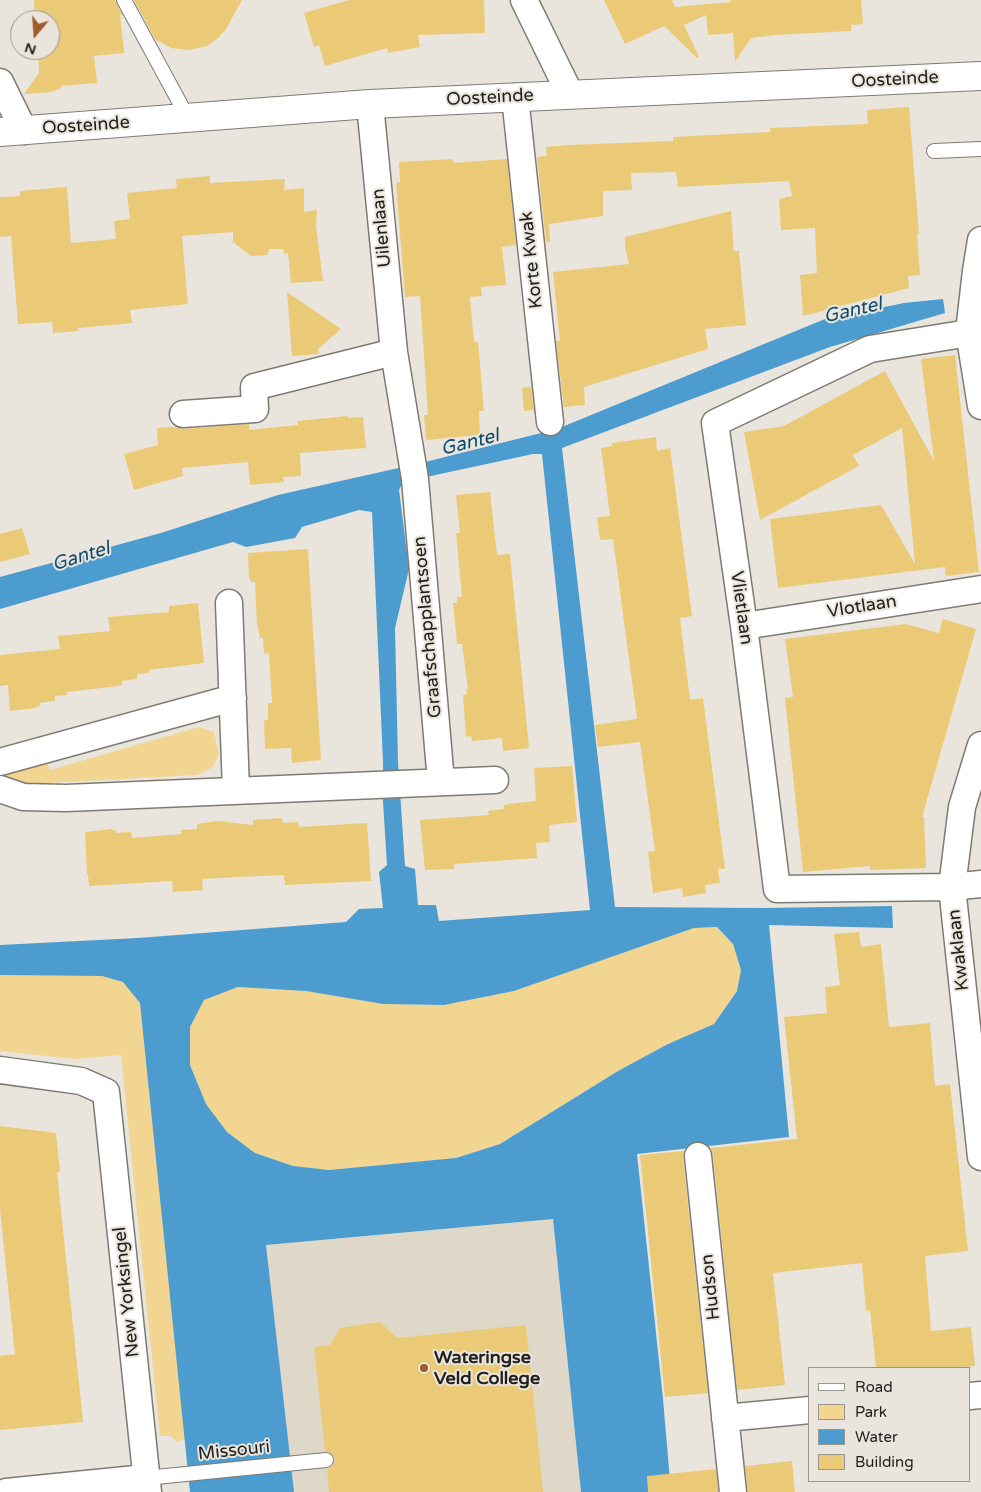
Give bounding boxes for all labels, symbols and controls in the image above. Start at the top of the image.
north arrow [10,10,60,60]
text: N [23,39,38,59]
street label: Oosteinde [851,67,939,93]
street label: Oosteinde [446,85,534,111]
street label: Oosteinde [41,112,131,140]
street label: Uilenlaan [368,188,396,268]
street label: Korte Kwak [516,210,548,310]
water label: Gantel [822,293,884,329]
water label: Gantel [439,425,501,461]
street label: Graafschapplantsoen [409,535,447,719]
water label: Gantel [49,537,113,577]
street label: Vlietlaan [725,570,757,646]
street label: Vlotlaan [826,591,898,623]
street label: Kwaklaan [944,908,974,992]
street label: New Yorksingel [109,1226,145,1358]
street label: Hudson [697,1253,725,1321]
place label: Wateringse Veld College [434,1347,540,1390]
marker: Wateringse Veld College [418,1362,430,1374]
legend [808,1367,971,1482]
text: Road [855,1378,893,1396]
text: Park [855,1403,887,1421]
text: Water [855,1428,898,1446]
street label: Missouri [197,1436,271,1466]
text: Building [855,1453,914,1471]

